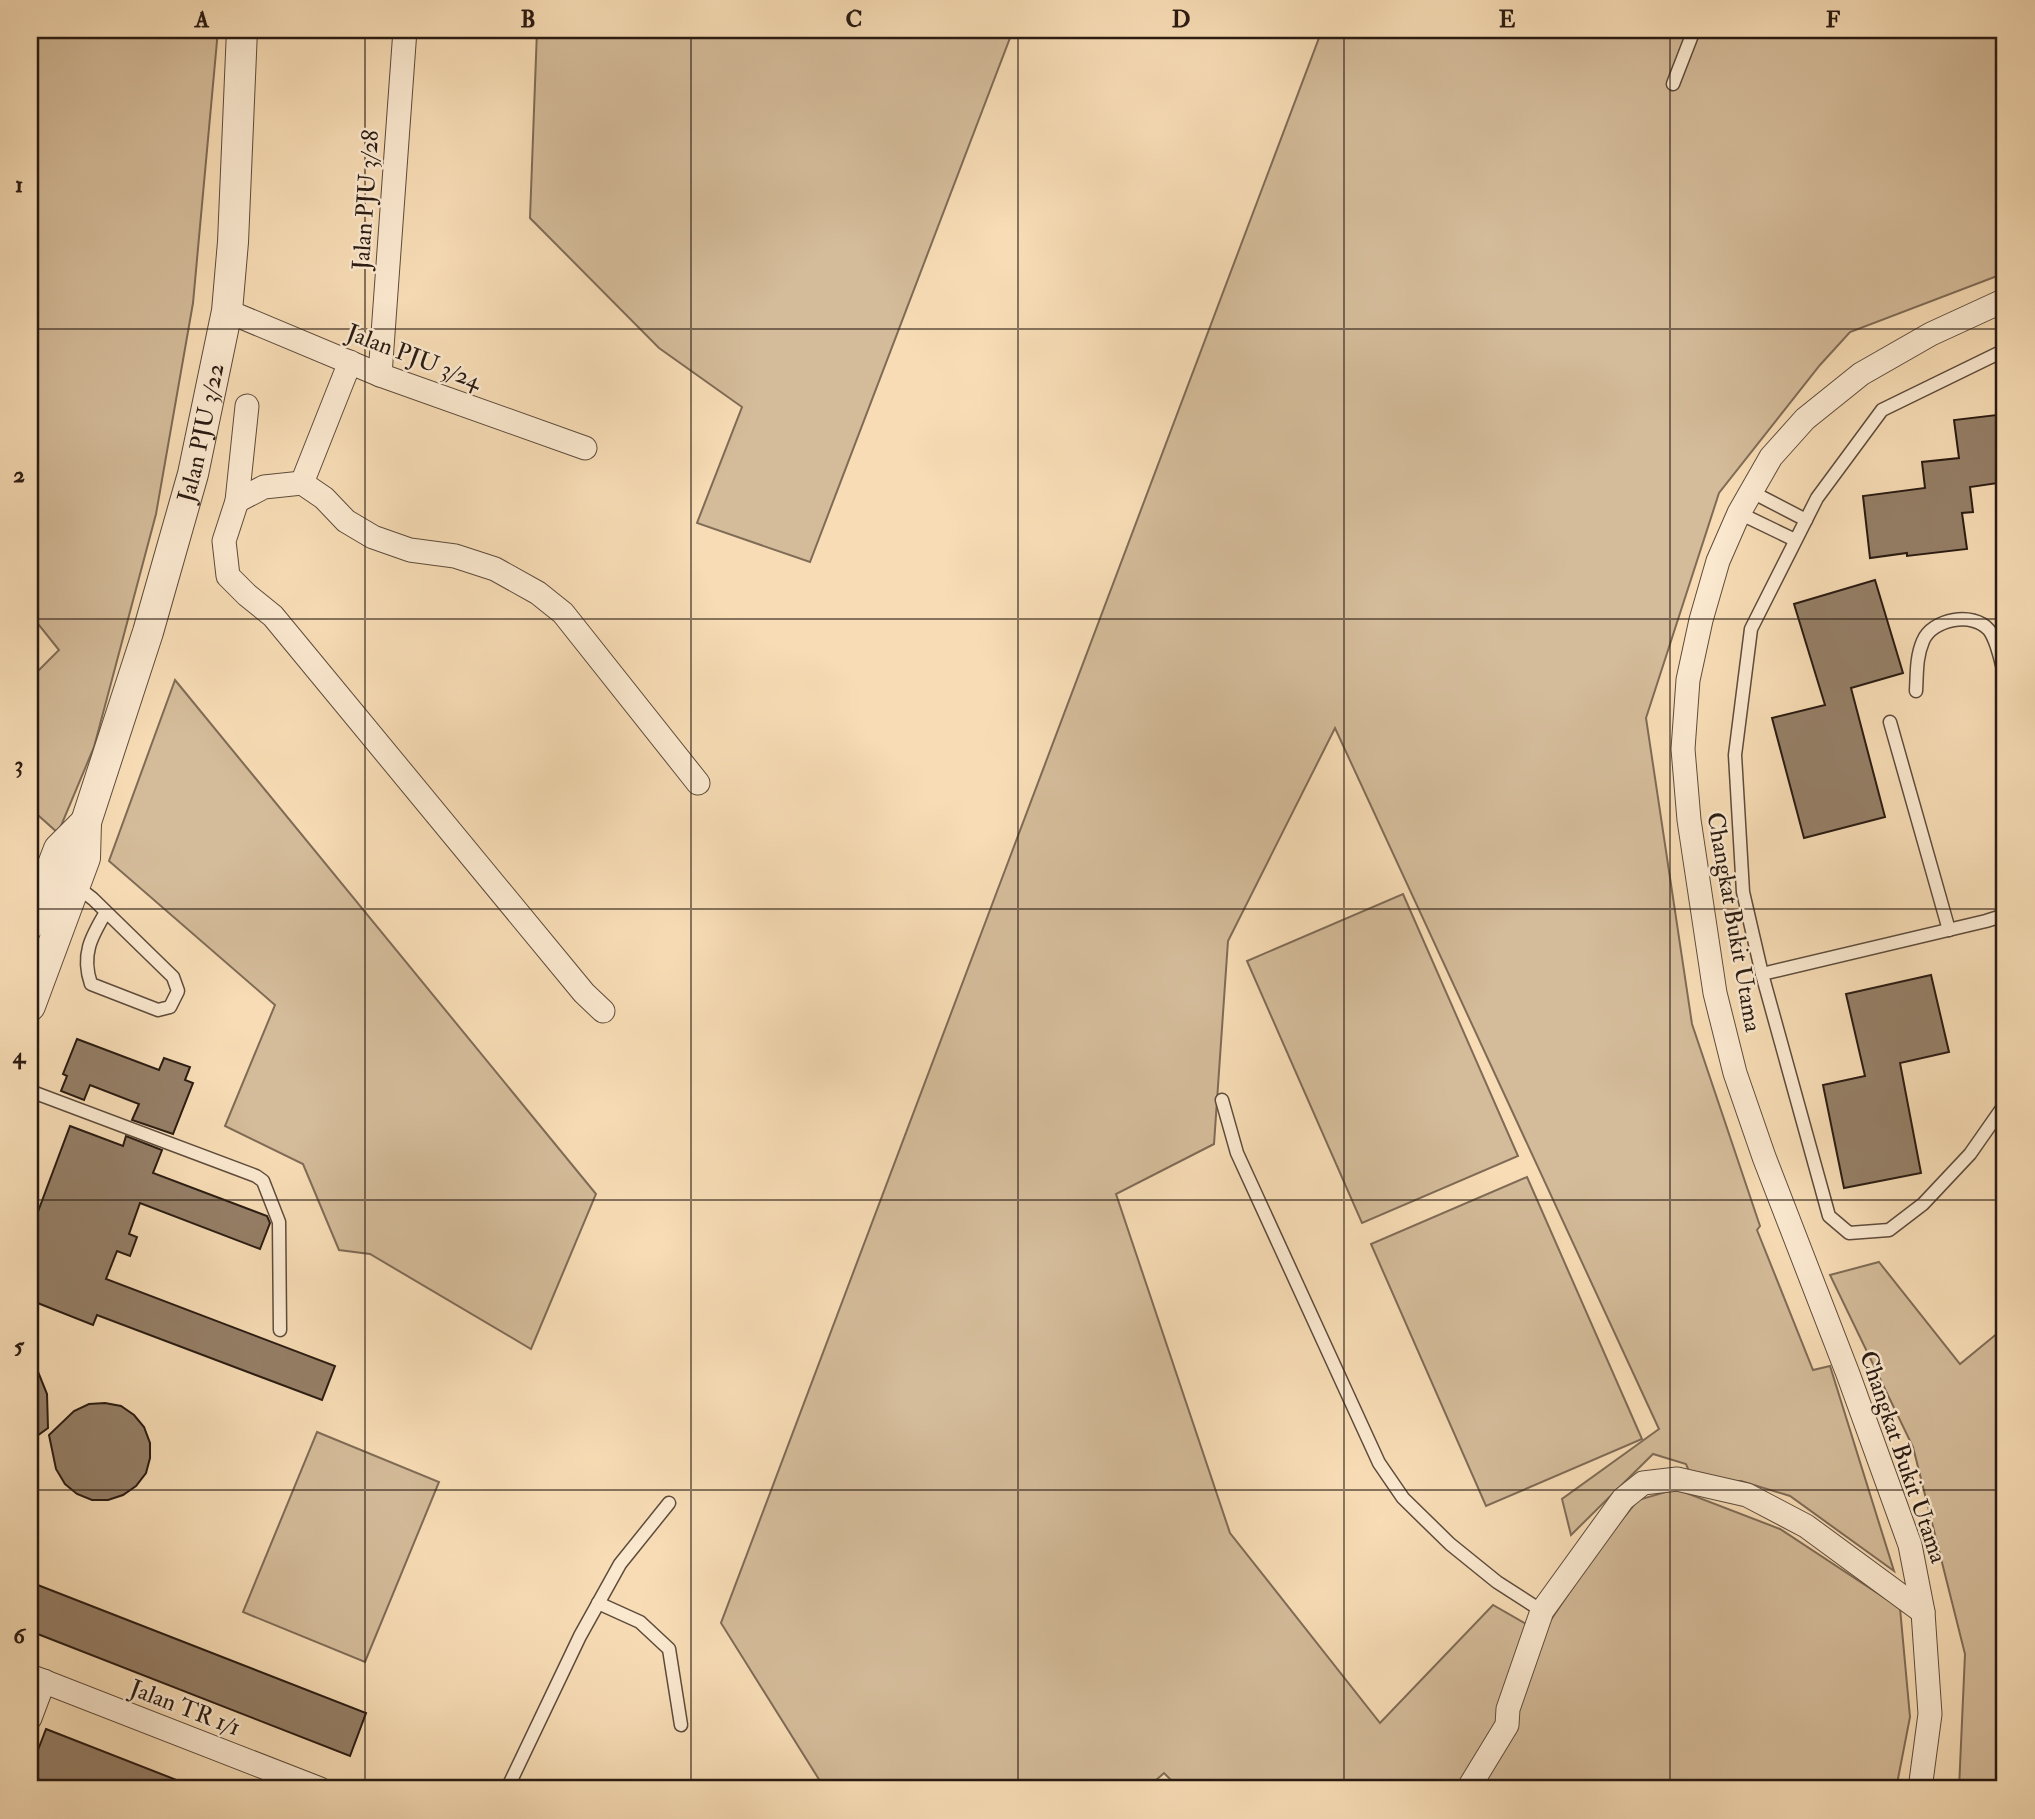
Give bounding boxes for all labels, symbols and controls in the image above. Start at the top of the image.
text: A [194,5,210,34]
text: B [520,5,536,34]
text: C [846,5,862,34]
text: D [1172,5,1190,34]
text: E [1499,5,1516,34]
text: F [1826,5,1841,34]
street label: Jalan PJU 3/28 [346,129,386,272]
text: 1 [15,170,23,199]
street label: Jalan PJU 3/24 [341,317,487,397]
street label: Jalan PJU 3/22 [170,361,231,507]
text: 2 [13,460,25,489]
text: 3 [15,750,23,779]
street label: Changkat Bukit Utama [1699,810,1769,1035]
text: 4 [12,1041,27,1070]
text: 5 [14,1331,25,1360]
street label: Changkat Bukit Utama [1852,1347,1954,1568]
text: 6 [13,1621,27,1650]
street label: Jalan TR 1/1 [124,1672,245,1743]

